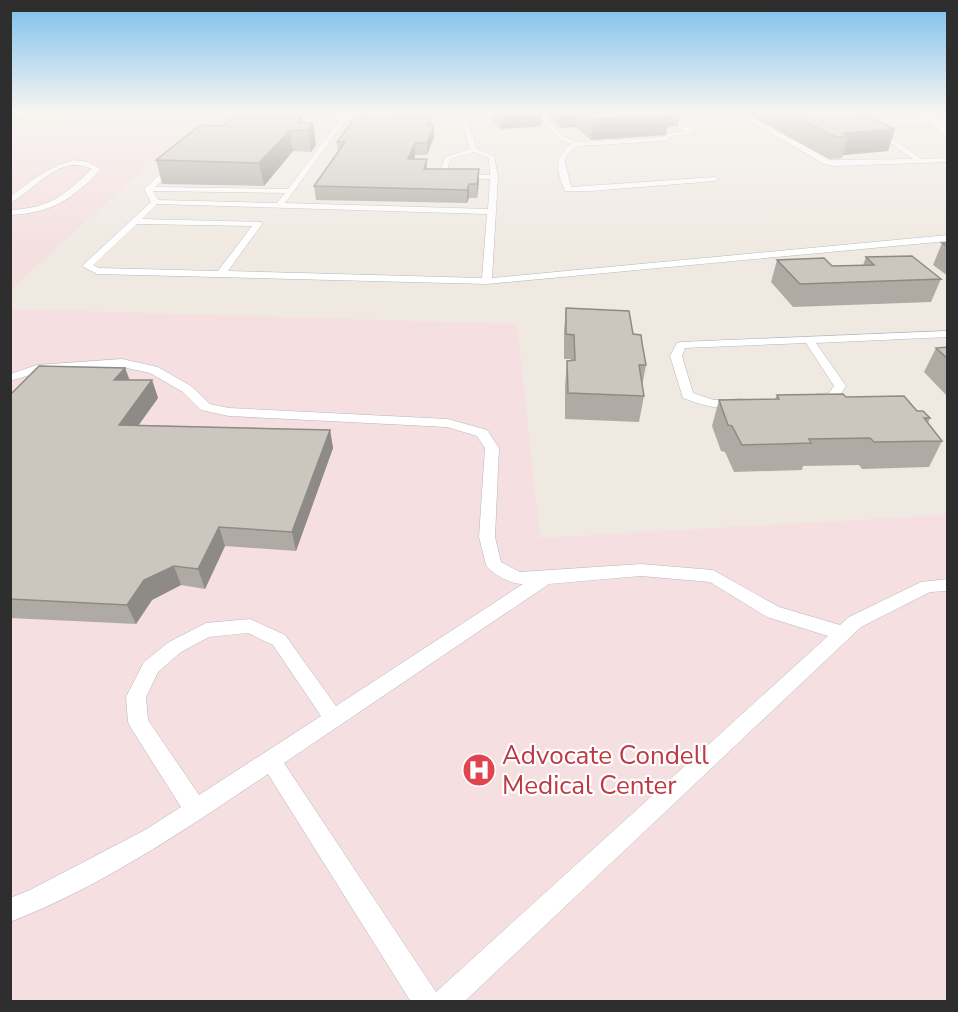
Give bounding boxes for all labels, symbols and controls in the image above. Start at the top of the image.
place label: Advocate Condell Medical Center [502,738,709,803]
hospital icon: Advocate Condell Medical Center [461,752,497,788]

